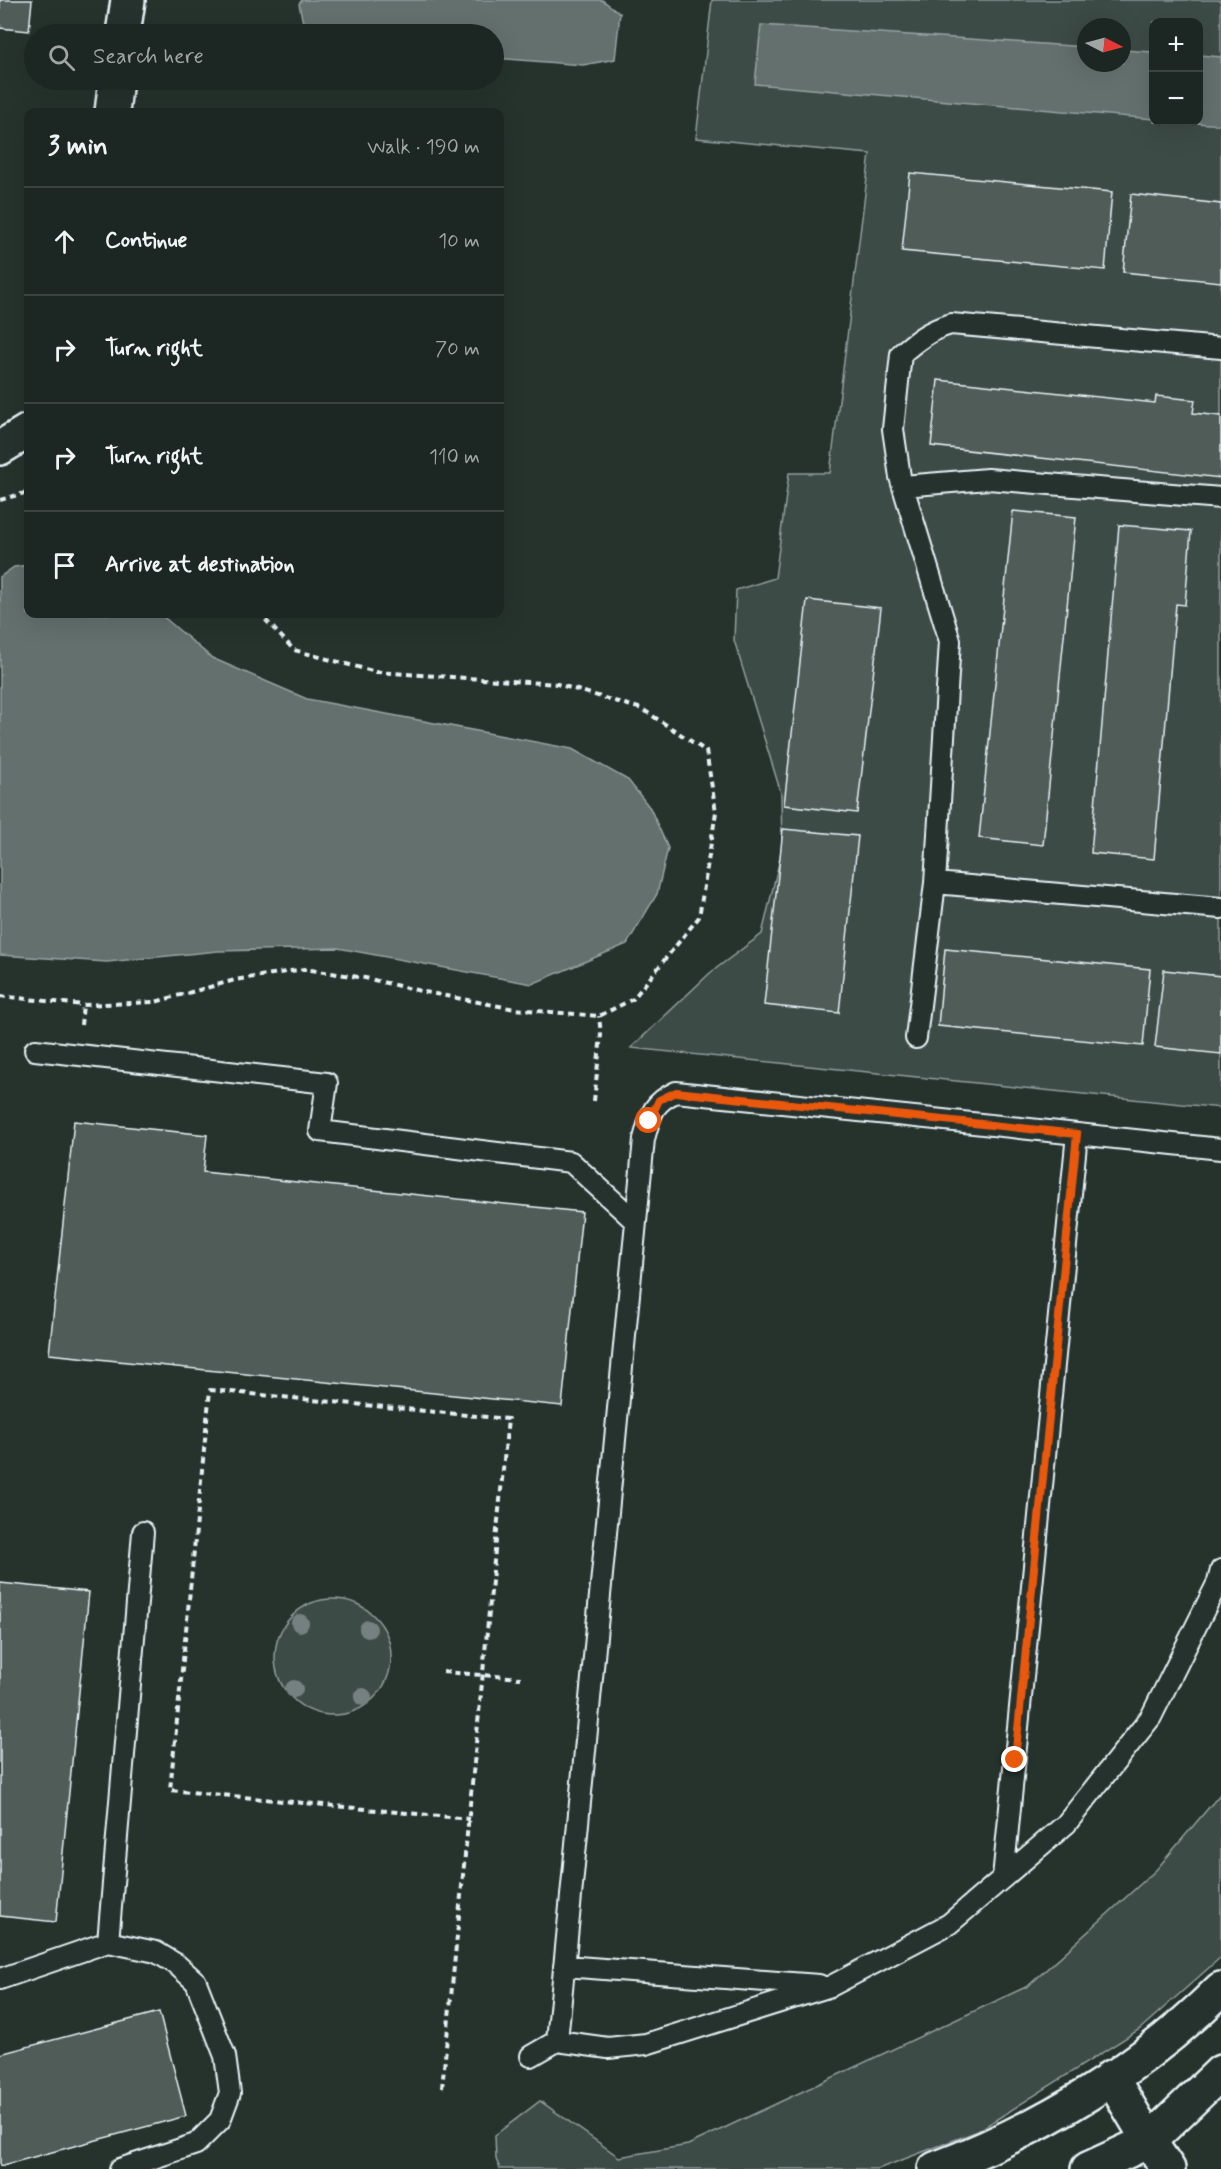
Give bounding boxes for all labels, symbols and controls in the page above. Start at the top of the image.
north arrow [1077,18,1131,72]
map controls [1149,18,1203,126]
button: + [1149,18,1203,72]
search box [24,24,504,90]
icon: search [45,41,78,74]
text: Search here [93,43,204,71]
button: − [1149,72,1203,126]
text: 3 min [48,130,108,164]
text: Walk · 190 m [367,134,480,161]
icon: ahead [48,225,81,258]
text: Continue [105,227,187,255]
text: 10 m [438,228,480,255]
icon: right [48,333,81,366]
text: Turn right [105,335,203,363]
text: 70 m [435,336,480,363]
icon: right [48,441,81,474]
text: Turn right [105,443,203,471]
text: 110 m [429,444,480,471]
icon: arrive [48,549,81,582]
text: Arrive at destination [105,551,295,579]
route start [635,1107,661,1133]
route end [1001,1746,1027,1772]

